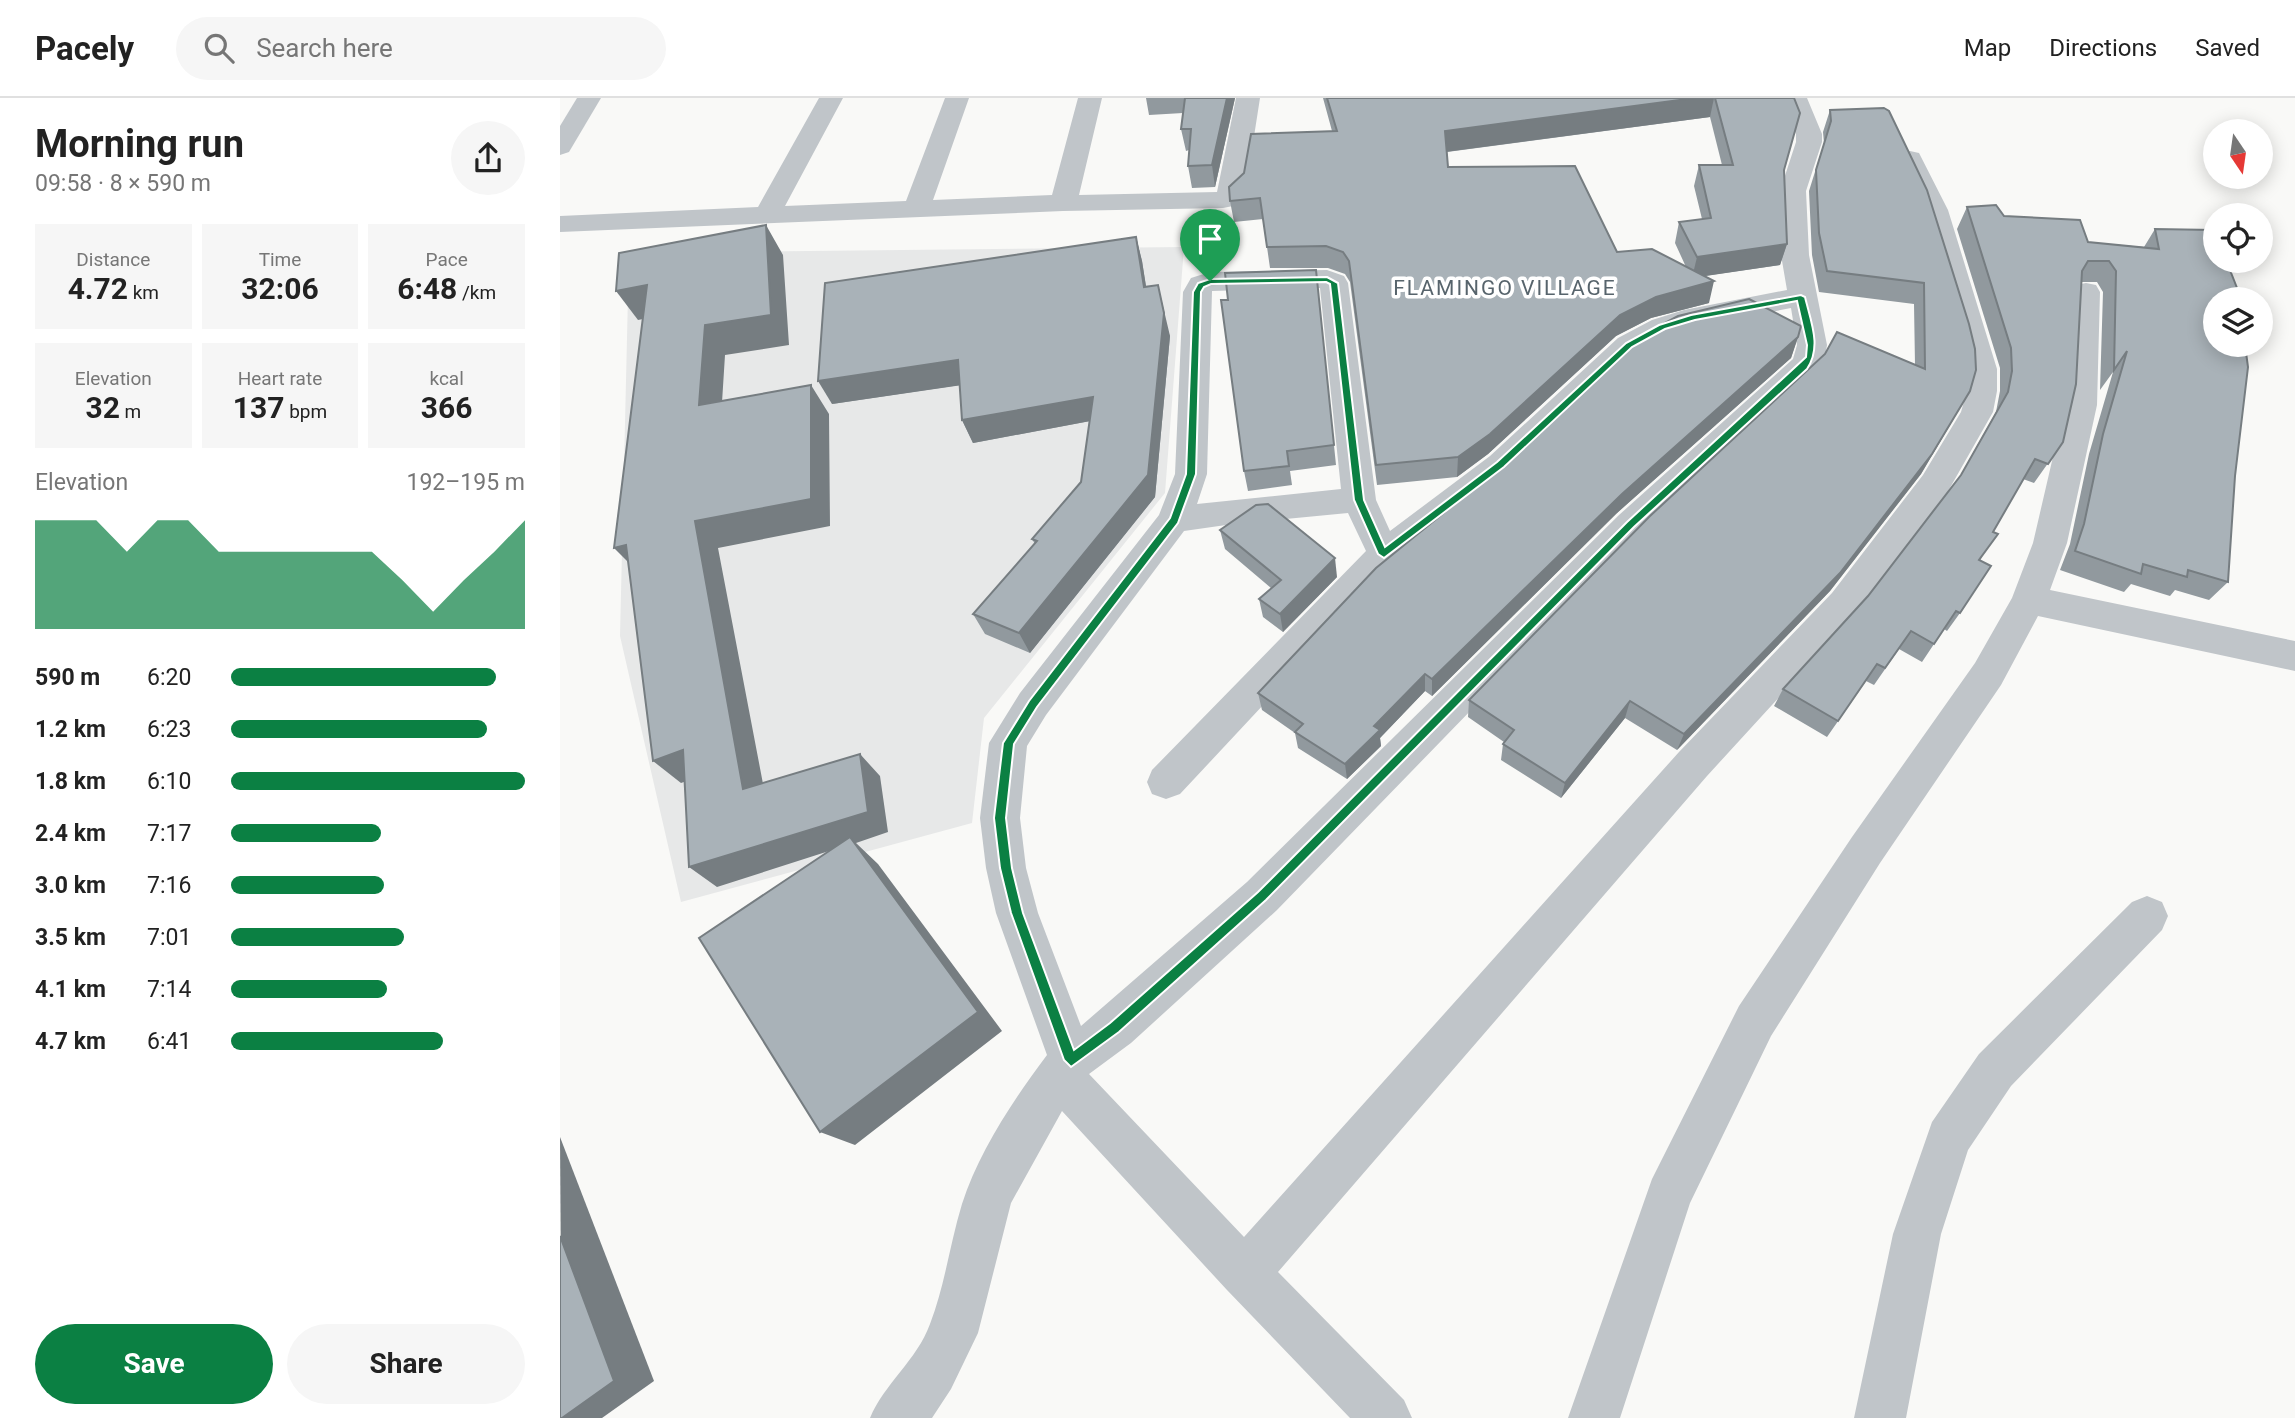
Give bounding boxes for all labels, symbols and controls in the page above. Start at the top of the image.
search box [176,17,666,80]
text: Pacely [35,29,134,68]
icon: search [200,29,238,67]
text: Search here [256,33,393,63]
text: Map [1964,34,2011,62]
text: Directions [2049,34,2157,62]
text: Saved [2195,34,2260,62]
north arrow [2203,119,2273,189]
map controls [2203,119,2273,357]
button: share [451,121,525,195]
text: Morning run [35,122,244,166]
text: 09:58 · 8 × 590 m [35,170,211,197]
button: locate [2203,203,2273,273]
pin [1180,209,1240,281]
icon: arrive [1191,220,1229,258]
text: Distance [76,248,150,271]
text: Time [259,248,301,271]
text: Pace [426,248,468,271]
text: 4.72 [68,271,128,306]
text: 32:06 [241,271,319,306]
text: 6:48 [397,271,457,306]
district label: FLAMINGO VILLAGE [1393,276,1617,300]
text: km [128,281,159,304]
text: /km [457,281,496,304]
button: layers [2203,287,2273,357]
text: Elevation [75,367,152,390]
text: Heart rate [238,367,322,390]
text: kcal [429,367,464,390]
text: 32 [85,390,120,425]
text: 137 [233,390,284,425]
text: 366 [421,390,472,425]
text: m [120,400,141,423]
text: bpm [284,400,327,423]
text: Elevation [35,469,128,496]
text: 192–195 m [406,469,525,496]
text: 590 m [35,664,100,691]
text: 6:20 [147,664,191,691]
text: 1.2 km [35,716,106,743]
text: 6:23 [147,716,191,743]
text: 1.8 km [35,768,106,795]
text: 6:10 [147,768,191,795]
text: 2.4 km [35,820,106,847]
text: 7:17 [147,820,191,847]
text: 3.0 km [35,872,106,899]
text: 7:16 [147,872,191,899]
text: 3.5 km [35,924,106,951]
text: 7:01 [147,924,191,951]
text: 4.1 km [35,976,106,1003]
text: 7:14 [147,976,191,1003]
text: 4.7 km [35,1028,106,1055]
text: 6:41 [147,1028,191,1055]
button: Save [35,1324,273,1404]
button: Share [287,1324,525,1404]

